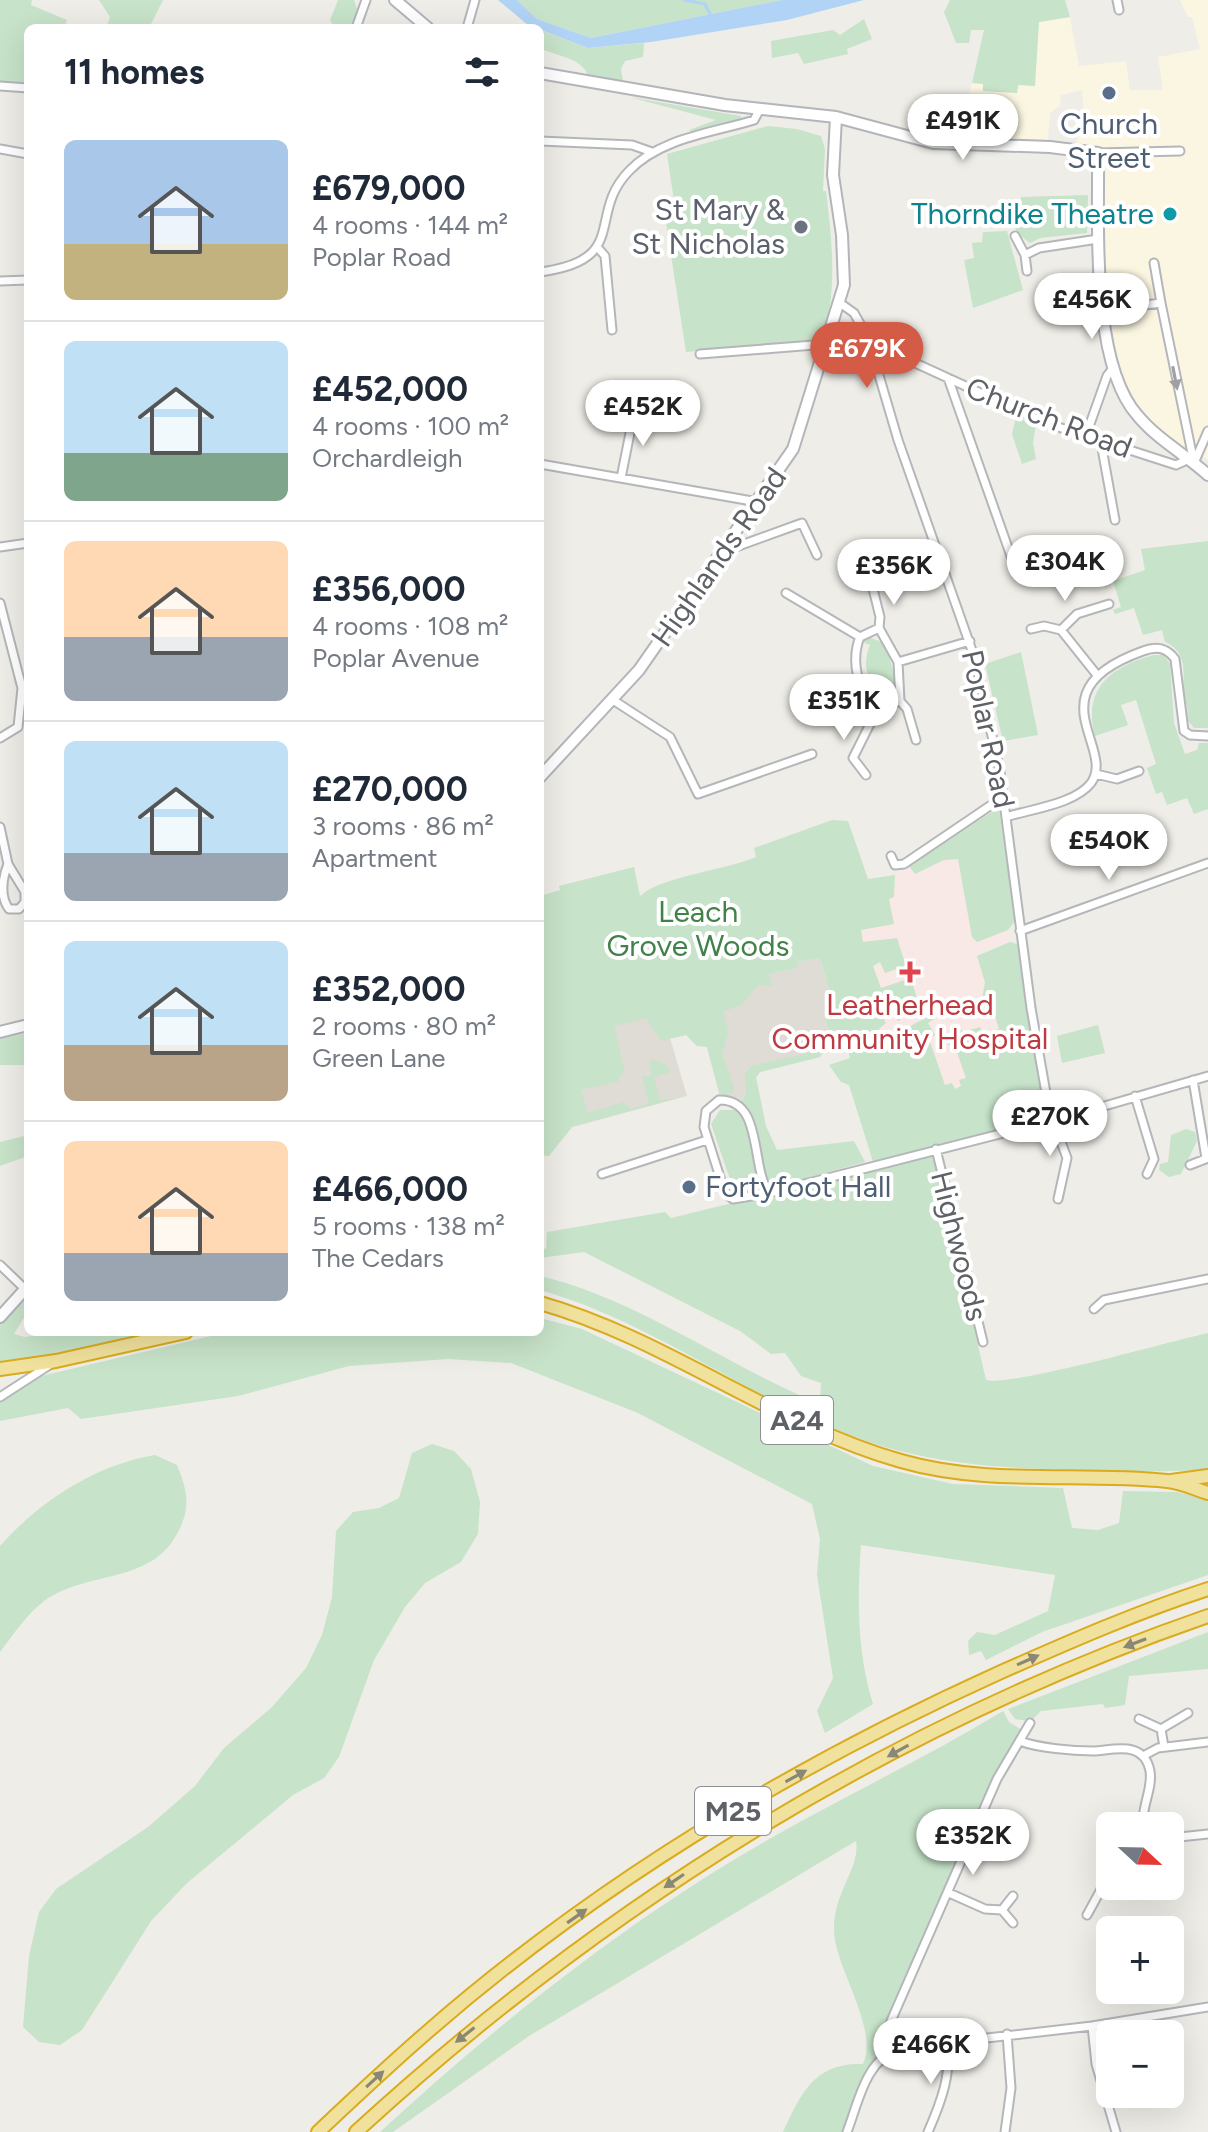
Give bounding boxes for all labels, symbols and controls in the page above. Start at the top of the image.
icon: filters [460,50,504,94]
text: 11 homes [64,52,204,93]
marker: Church Street [1100,84,1118,102]
pin: £491K [907,94,1019,162]
text: £491K [925,104,1001,136]
place label: Church Street [1060,105,1158,176]
text: £679,000 [312,168,465,209]
icon: home [128,172,224,268]
place label: St Mary & St Nicholas [631,191,786,262]
place label: Thorndike Theatre [911,195,1154,232]
marker: Thorndike Theatre [1161,205,1179,223]
text: 4 rooms · 144 m² [312,209,508,241]
marker: St Mary & St Nicholas [792,218,810,236]
text: Poplar Road [312,241,451,273]
pin: £456K [1036,273,1148,341]
text: £456K [1052,283,1132,315]
pin: £679K [811,322,923,390]
text: £679K [828,332,906,364]
one-way arrow [1169,366,1182,391]
text: £452,000 [312,369,468,410]
street label: Church Road [961,369,1137,466]
icon: home [128,373,224,469]
pin: £452K [587,380,699,448]
text: £452K [603,390,683,422]
text: 4 rooms · 100 m² [312,410,509,442]
text: Orchardleigh [312,442,463,474]
street label: Highlands Road [643,460,794,654]
pin: £304K [1009,535,1121,603]
pin: £356K [838,539,950,607]
text: £304K [1025,545,1105,577]
text: £356K [855,549,933,581]
text: £356,000 [312,569,465,610]
icon: home [128,573,224,669]
text: 4 rooms · 108 m² [312,610,509,642]
text: Poplar Avenue [312,642,479,674]
street label: Poplar Road [954,646,1023,811]
pin: £351K [788,674,900,742]
text: £351K [807,684,881,716]
text: £270,000 [312,769,468,810]
icon: home [128,773,224,869]
text: 3 rooms · 86 m² [312,810,494,842]
pin: £540K [1053,814,1165,882]
text: £540K [1068,824,1150,856]
text: Apartment [312,842,438,874]
park label: Leach Grove Woods [607,893,789,964]
marker: Leatherhead Community Hospital [899,961,921,983]
text: £352,000 [312,969,465,1010]
icon: home [128,973,224,1069]
place label: Leatherhead Community Hospital [772,986,1048,1057]
text: 2 rooms · 80 m² [312,1010,496,1042]
text: Green Lane [312,1042,445,1074]
pin: £270K [994,1090,1106,1158]
text: £270K [1010,1100,1090,1132]
street label: Highwoods [923,1167,996,1325]
place label: Fortyfoot Hall [705,1168,891,1205]
text: £466,000 [312,1169,468,1210]
icon: home [128,1173,224,1269]
marker: Fortyfoot Hall [680,1178,698,1196]
text: 5 rooms · 138 m² [312,1210,505,1242]
text: The Cedars [312,1242,444,1274]
road number: A24 [761,1396,833,1444]
one-way arrow [1123,1637,1147,1650]
one-way arrow [1017,1653,1040,1666]
one-way arrow [887,1744,910,1757]
one-way arrow [785,1769,807,1783]
road number: M25 [695,1787,771,1835]
pin: £352K [917,1809,1029,1877]
north arrow [1096,1812,1184,1900]
map controls [1096,1812,1184,2108]
text: £352K [934,1819,1012,1851]
one-way arrow [663,1873,684,1888]
one-way arrow [567,1909,588,1924]
button: + [1096,1916,1184,2004]
pin: £466K [875,2018,987,2086]
button: − [1096,2020,1184,2108]
one-way arrow [455,2027,475,2043]
text: £466K [891,2028,971,2060]
one-way arrow [366,2071,385,2089]

